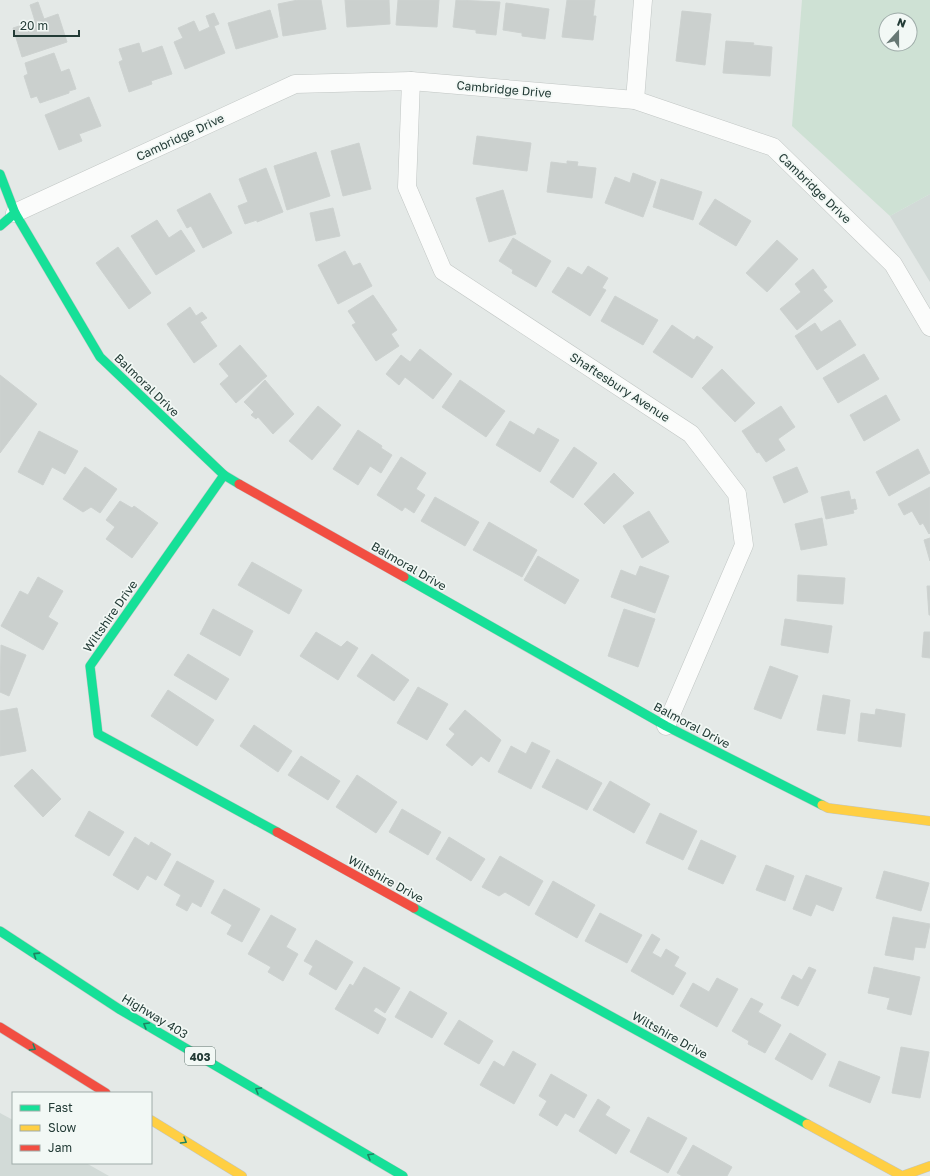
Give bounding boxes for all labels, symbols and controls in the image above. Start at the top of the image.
scale bar [14,12,79,38]
north arrow [878,12,918,52]
text: N [896,15,908,30]
text: 20 m [20,18,48,33]
street label: Cambridge Drive [456,77,552,101]
street label: Cambridge Drive [134,110,226,164]
street label: Cambridge Drive [776,150,855,227]
street label: Shaftesbury Avenue [567,349,673,425]
street label: Balmoral Drive [111,350,183,420]
street label: Balmoral Drive [369,538,449,594]
street label: Wiltshire Drive [80,577,140,655]
street label: Balmoral Drive [651,699,733,751]
street label: Wiltshire Drive [345,852,427,906]
one-way arrow [33,952,40,960]
street label: Highway 403 [119,990,191,1042]
street label: Wiltshire Drive [629,1008,711,1062]
one-way arrow [143,1022,150,1029]
one-way arrow [29,1043,36,1051]
road number: 403 [185,1047,215,1065]
one-way arrow [255,1088,262,1095]
legend [12,1092,152,1164]
text: Fast [48,1100,73,1115]
text: Slow [48,1120,76,1135]
one-way arrow [180,1136,187,1143]
text: Jam [48,1140,72,1155]
one-way arrow [367,1154,374,1161]

